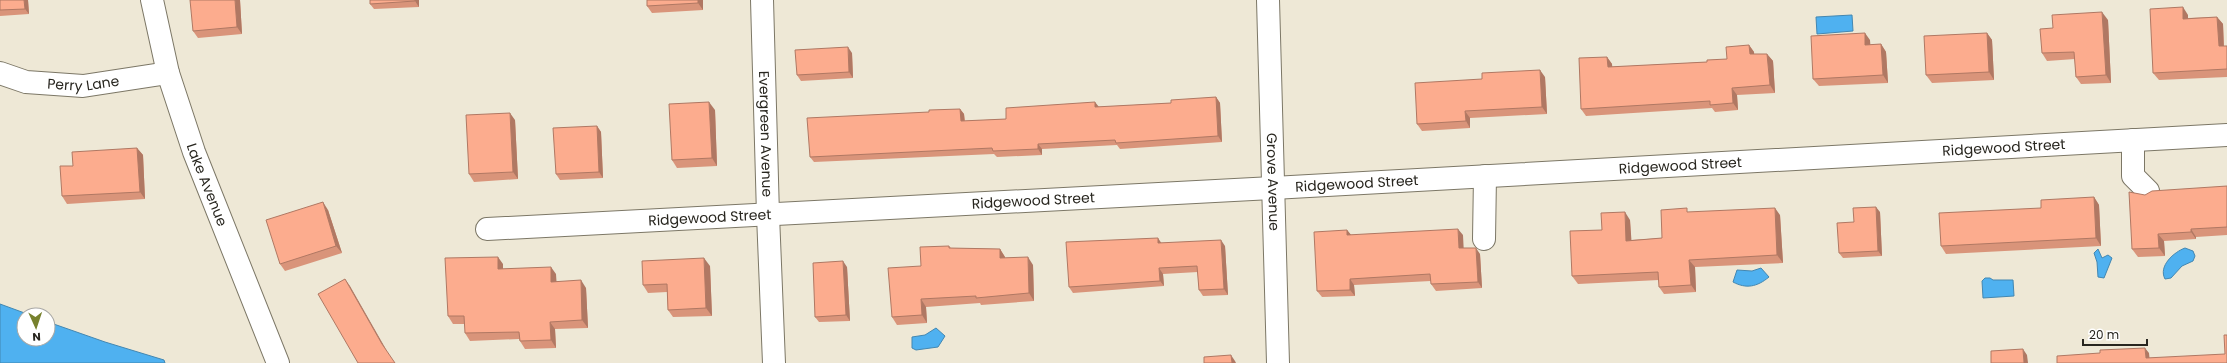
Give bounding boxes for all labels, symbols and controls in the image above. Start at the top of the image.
street label: Perry Lane [47,71,121,96]
street label: Evergreen Avenue [754,71,778,198]
street label: Grove Avenue [1262,133,1284,232]
street label: Ridgewood Street [1942,134,2066,161]
street label: Lake Avenue [182,141,233,229]
street label: Ridgewood Street [1618,152,1742,179]
street label: Ridgewood Street [1295,170,1419,197]
street label: Ridgewood Street [971,187,1095,214]
street label: Ridgewood Street [648,204,772,231]
north arrow [16,307,56,347]
scale bar [2083,321,2147,347]
text: 20 m [2089,326,2119,343]
text: N [32,329,41,345]

